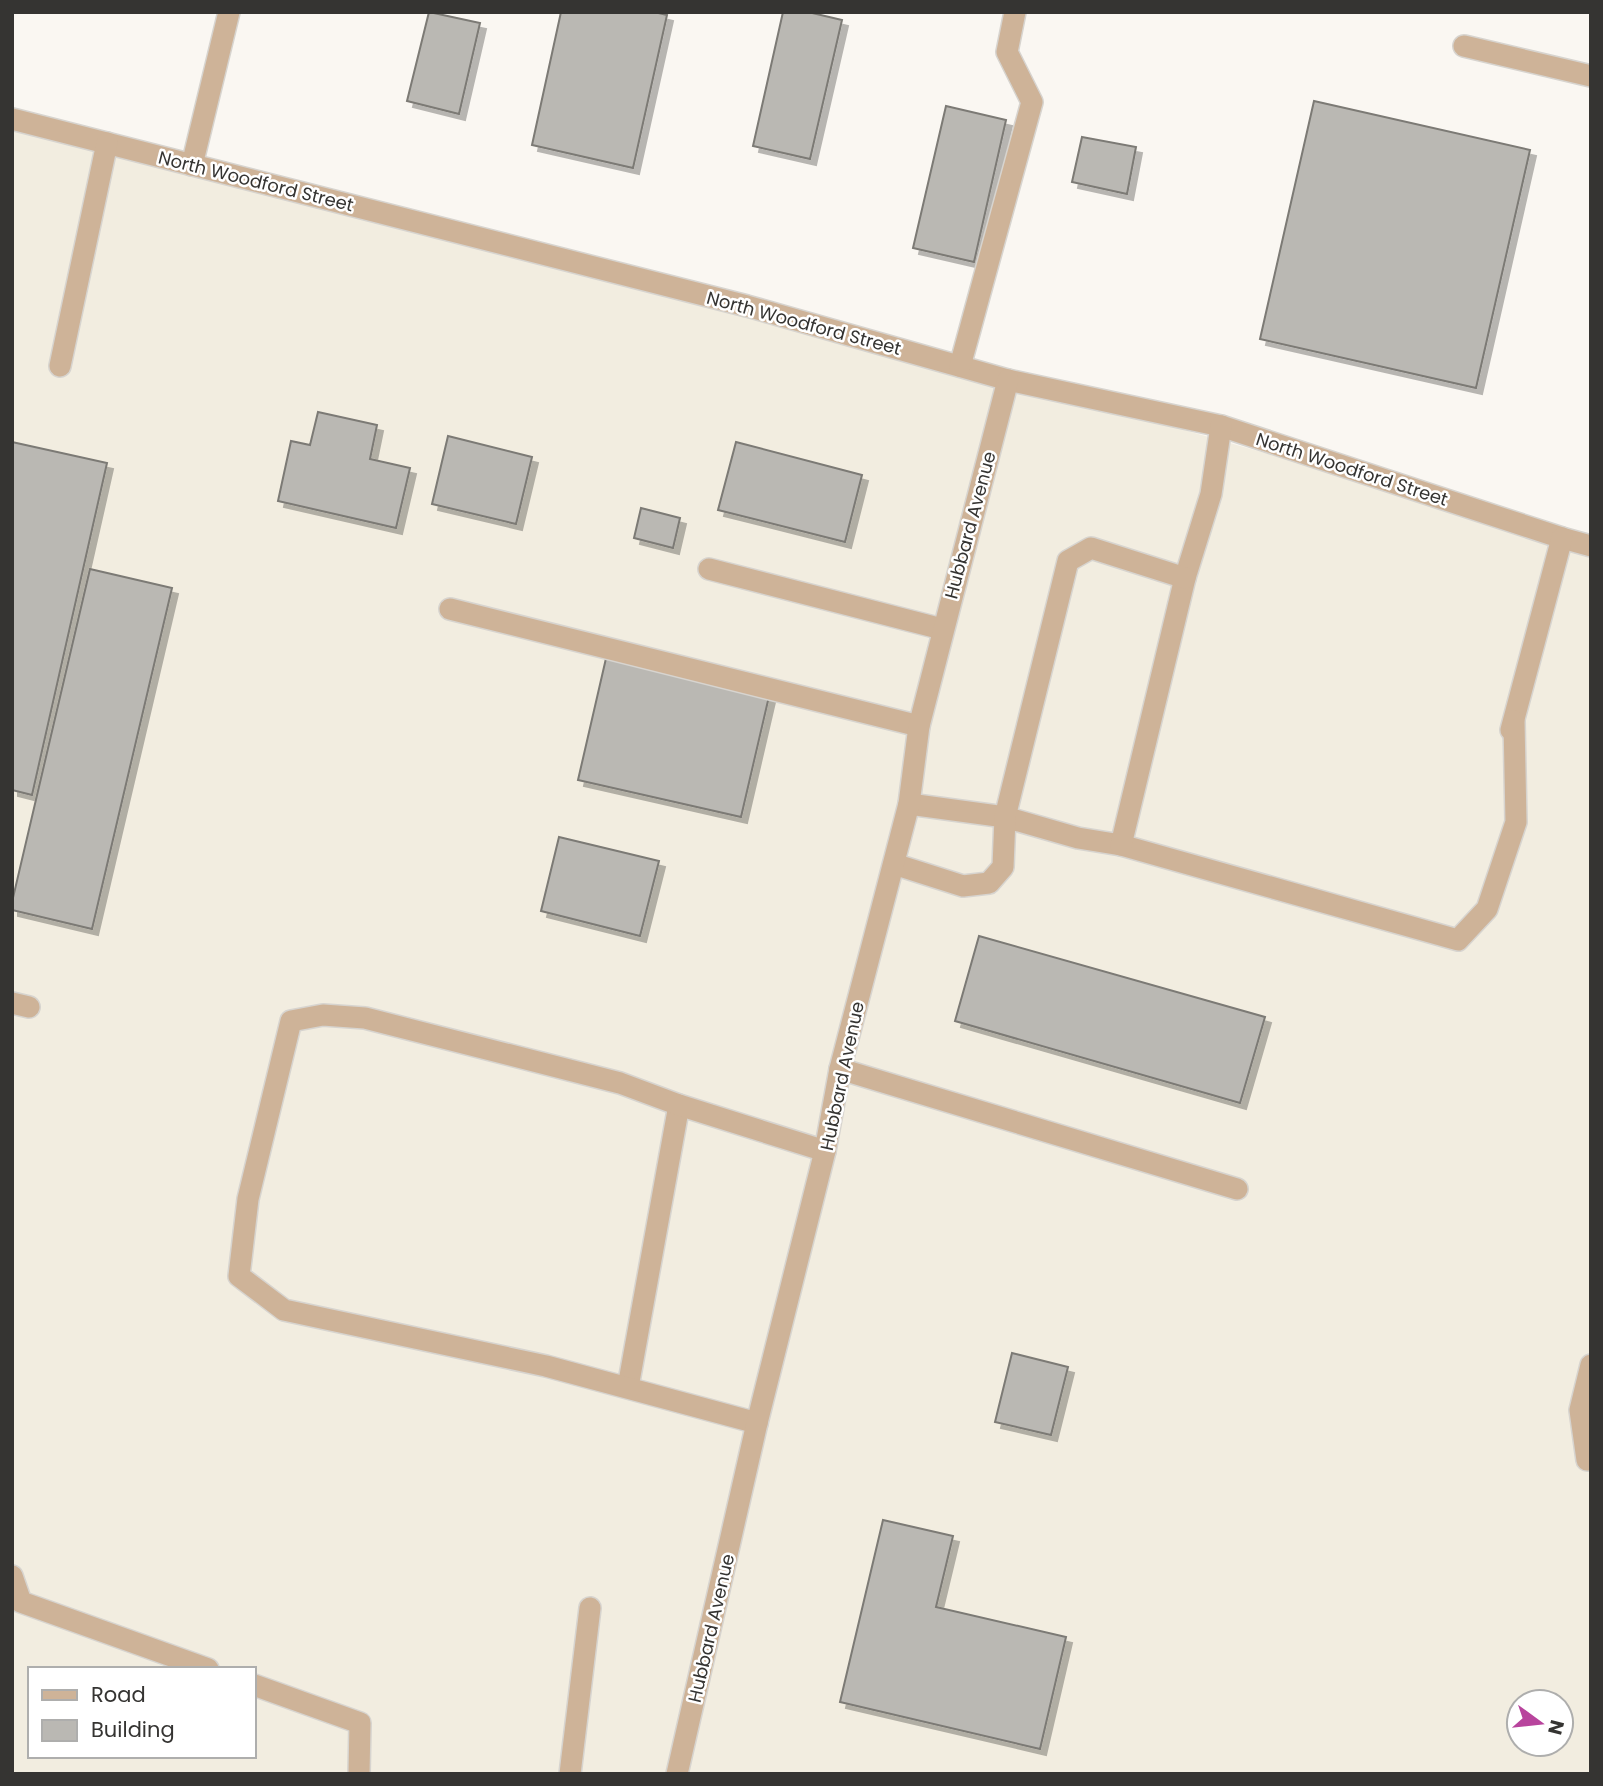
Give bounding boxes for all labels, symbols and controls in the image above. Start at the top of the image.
street label: North Woodford Street [156,145,356,217]
street label: North Woodford Street [704,285,904,361]
street label: North Woodford Street [1253,426,1451,512]
street label: Hubbard Avenue [938,448,1002,602]
street label: Hubbard Avenue [814,999,870,1153]
street label: Hubbard Avenue [682,1551,740,1705]
legend [28,1667,256,1758]
text: Road [91,1680,146,1709]
north arrow [1505,1688,1575,1758]
text: Building [91,1715,175,1744]
text: N [1541,1717,1571,1738]

